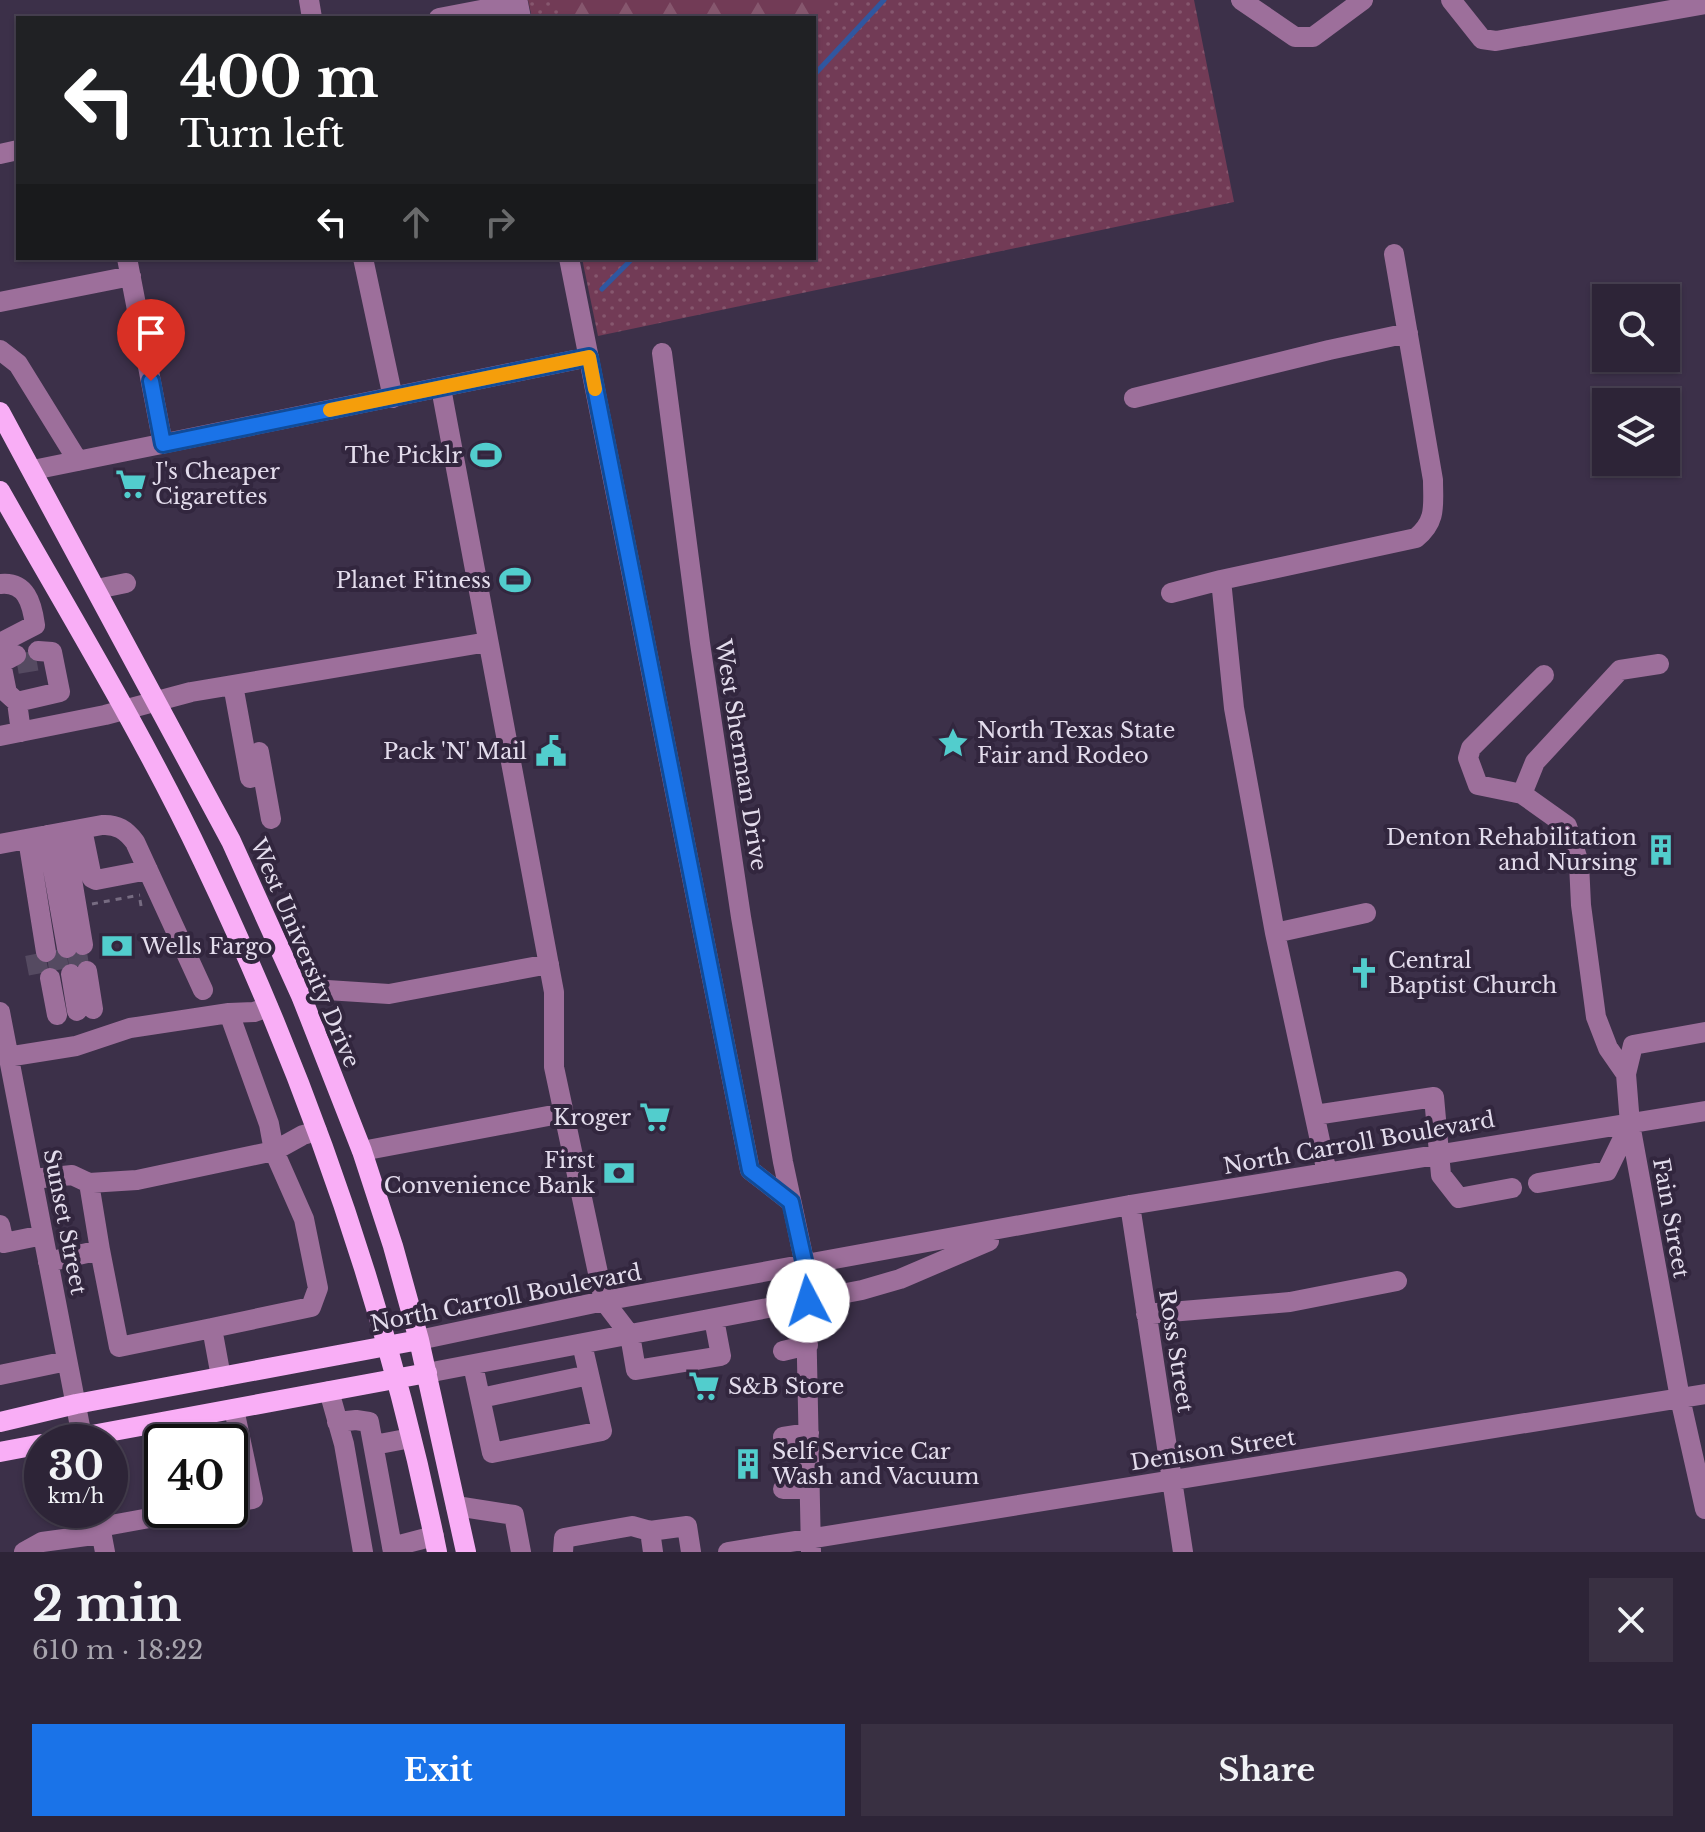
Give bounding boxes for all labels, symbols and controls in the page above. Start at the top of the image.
text: 400 m [180,43,379,112]
icon: left [48,48,152,152]
text: Turn left [180,112,344,157]
icon: left [310,200,354,244]
icon: ahead [394,200,438,244]
icon: right [478,200,522,244]
map controls [1592,284,1680,476]
button: search [1592,284,1680,372]
pin [117,299,185,381]
icon: arrive [129,311,173,355]
button: layers [1592,388,1680,476]
sports icon: The Picklr [469,438,503,472]
place label: The Picklr [345,442,463,469]
place label: J's Cheaper Cigarettes [152,458,281,510]
supermarket icon: J's Cheaper Cigarettes [114,467,148,501]
sports icon: Planet Fitness [498,563,532,597]
place label: Planet Fitness [336,567,491,594]
street label: West Sherman Drive [709,636,773,873]
place label: North Texas State Fair and Rodeo [977,717,1175,769]
place icon: North Texas State Fair and Rodeo [936,726,970,760]
public building icon: Pack 'N' Mail [534,734,568,768]
place label: Pack 'N' Mail [383,738,527,765]
place label: Denton Rehabilitation and Nursing [1386,824,1638,876]
street label: West University Drive [244,833,366,1072]
building icon: Denton Rehabilitation and Nursing [1644,833,1678,867]
bank icon: Wells Fargo [100,929,134,963]
place label: Wells Fargo [140,933,272,960]
place label: Central Baptist Church [1388,947,1557,999]
church icon: Central Baptist Church [1347,956,1381,990]
supermarket icon: Kroger [638,1100,672,1134]
place label: Kroger [553,1104,631,1131]
street label: North Carroll Boulevard [1221,1106,1497,1180]
street label: Sunset Street [38,1147,92,1298]
place label: First Convenience Bank [384,1147,596,1199]
bank icon: First Convenience Bank [602,1156,636,1190]
street label: Fain Street [1647,1156,1695,1281]
street label: North Carroll Boulevard [368,1258,644,1338]
position arrow [766,1259,850,1343]
street label: Ross Street [1153,1288,1199,1415]
supermarket icon: S&B Store [687,1369,721,1403]
place label: S&B Store [728,1373,844,1400]
speed limit sign: 40 [144,1424,248,1528]
street label: Denison Street [1129,1424,1298,1476]
place label: Self Service Car Wash and Vacuum [771,1438,980,1490]
text: 30 [48,1441,104,1491]
building icon: Self Service Car Wash and Vacuum [731,1447,765,1481]
text: km/h [48,1484,104,1508]
text: 2 min [32,1574,181,1634]
button: close [1589,1578,1673,1662]
text: 610 m · 18:22 [32,1634,203,1666]
button: Exit [32,1724,845,1816]
button: Share [861,1724,1673,1816]

